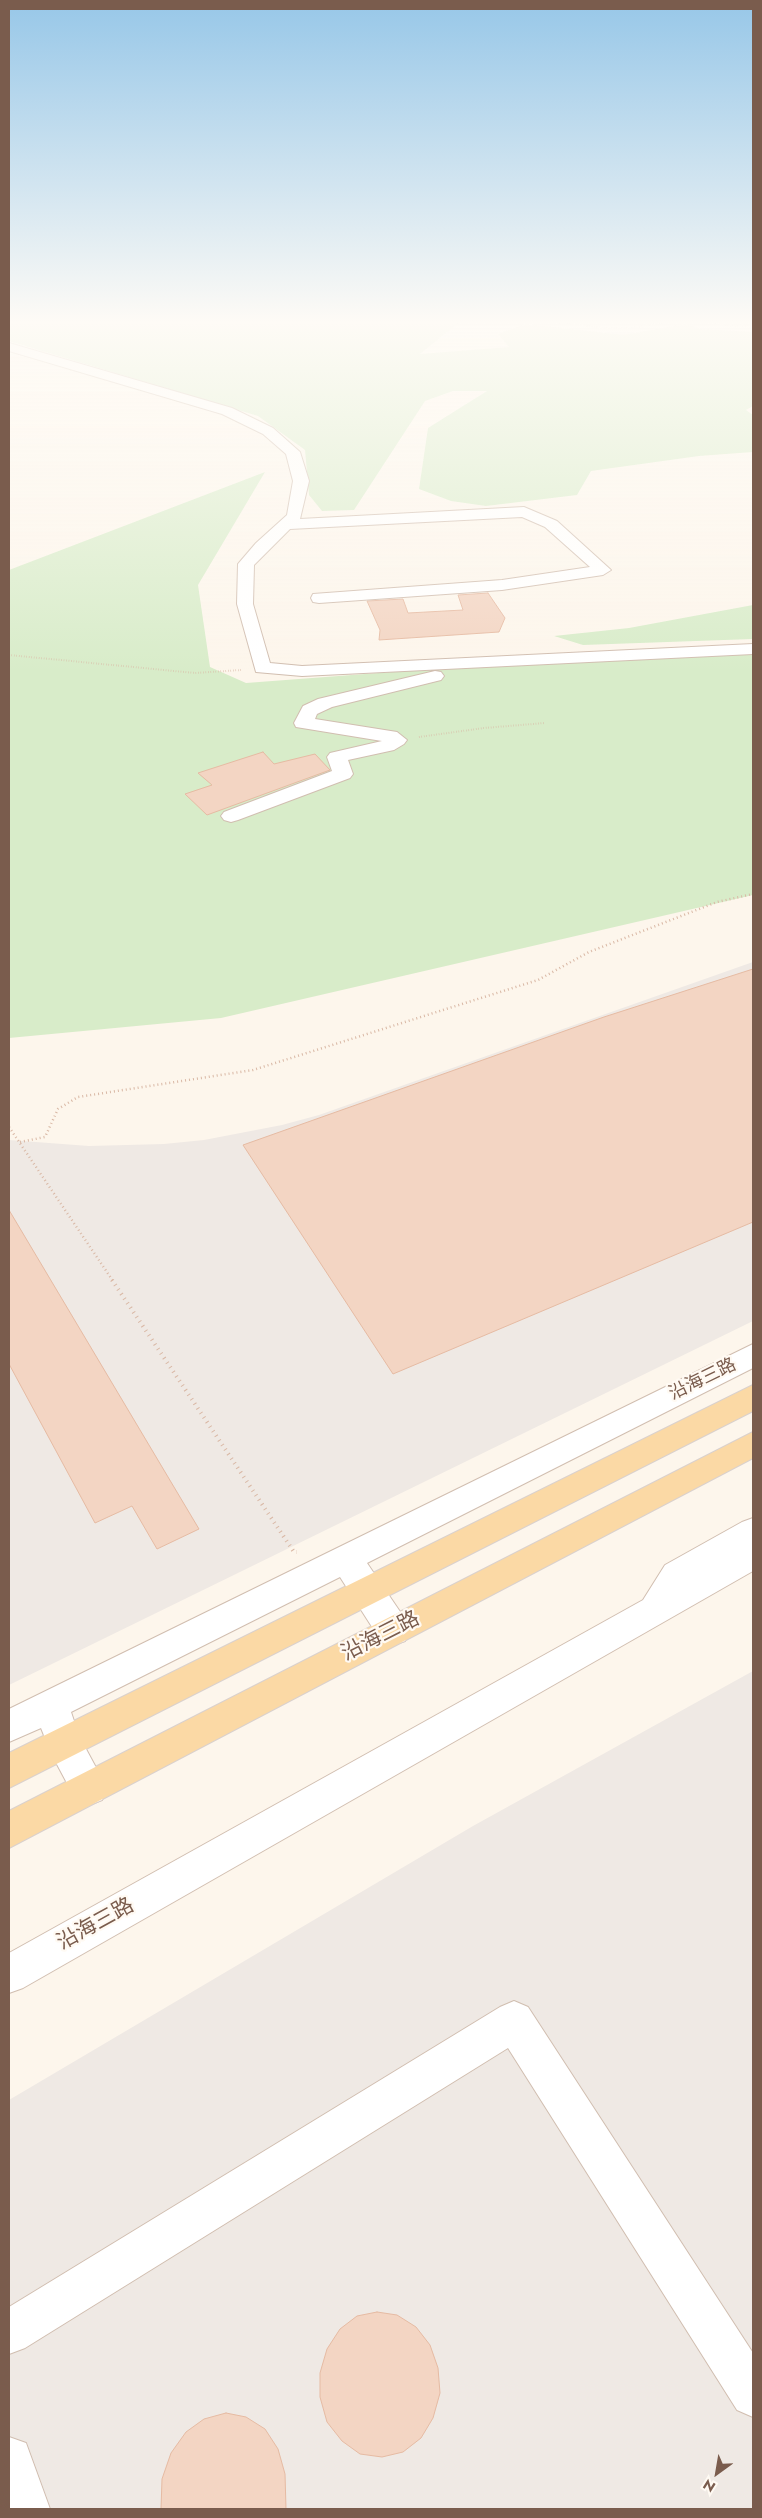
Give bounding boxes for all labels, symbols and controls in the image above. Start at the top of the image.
street label: 沿海三路 [666,1355,740,1405]
street label: 沿海三路 [338,1607,424,1667]
street label: 沿海三路 [53,1894,139,1956]
north arrow [692,2448,742,2498]
text: N [699,2474,719,2497]

